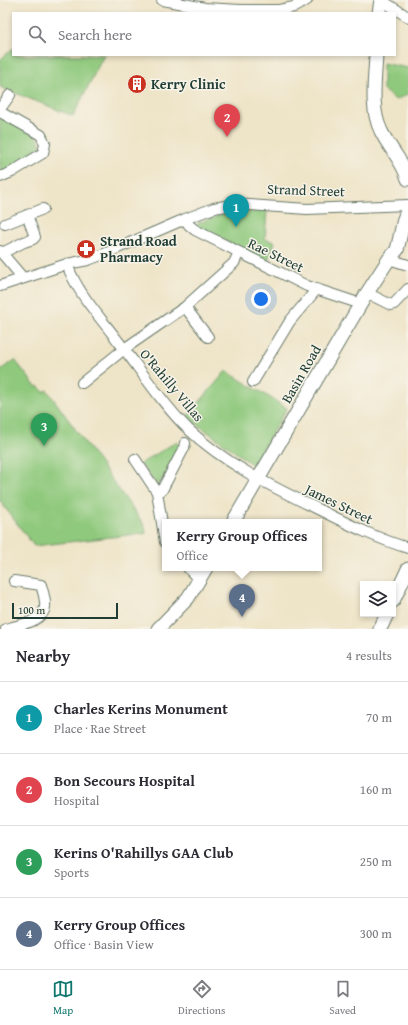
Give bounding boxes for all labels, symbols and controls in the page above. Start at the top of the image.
search box [12,12,396,56]
icon: search [26,23,48,45]
text: Search here [58,24,132,45]
building icon: Kerry Clinic [126,73,148,95]
place label: Kerry Clinic [151,74,226,94]
pin: 2 [214,104,240,137]
street label: Strand Street [267,179,345,201]
pin: 1 [223,194,249,227]
place label: Strand Road Pharmacy [100,231,177,267]
street label: Rae Street [245,233,307,277]
pharmacy icon: Strand Road Pharmacy [75,238,97,260]
your location [251,289,271,309]
street label: Basin Road [276,341,326,407]
street label: O'Rahilly Villas [136,344,208,426]
pin: 3 [31,413,57,446]
street label: James Street [300,478,376,529]
popup [162,519,322,571]
text: Kerry Group Offices [176,525,308,546]
text: Office [176,546,208,565]
map controls [360,581,396,617]
button: layers [360,581,396,617]
pin: 4 [229,584,255,617]
scale bar [12,601,118,620]
text: 100 m [18,602,45,618]
text: Nearby [16,643,70,668]
text: 4 results [346,646,392,665]
text: Charles Kerins Monument [54,698,228,719]
text: 1 [26,708,32,727]
text: 70 m [366,708,392,727]
text: Place · Rae Street [54,719,146,738]
text: Bon Secours Hospital [54,770,195,791]
text: 2 [26,780,32,799]
text: 160 m [360,780,392,799]
text: Hospital [54,791,99,810]
text: Kerins O'Rahillys GAA Club [54,842,233,863]
text: 3 [26,852,32,871]
text: 250 m [360,852,392,871]
text: Sports [54,863,89,882]
text: Kerry Group Offices [54,914,185,935]
text: 4 [26,924,32,943]
text: 300 m [360,924,392,943]
text: Office · Basin View [54,935,154,954]
tab: Map [52,978,74,1018]
tab: Directions [178,978,225,1018]
tab: Saved [329,978,356,1018]

